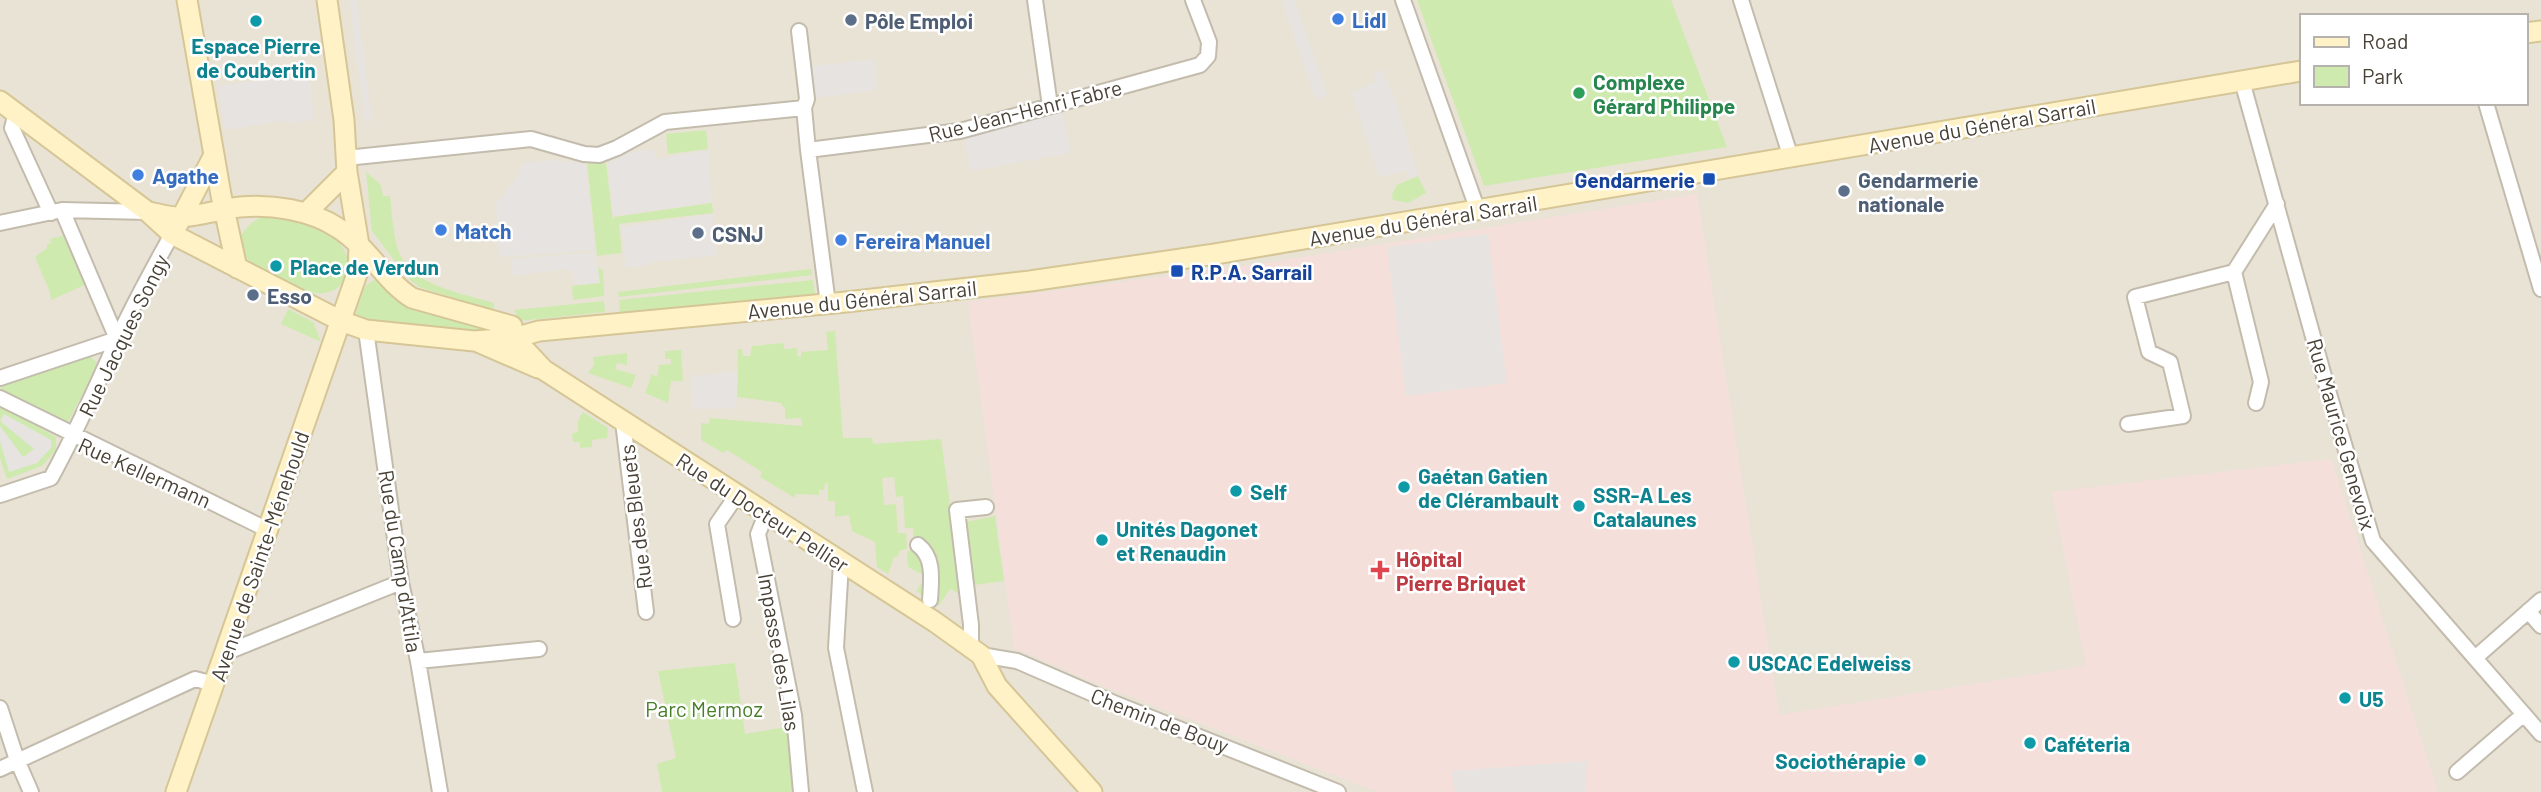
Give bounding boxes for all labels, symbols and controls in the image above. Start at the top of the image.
place label: Lidl [1352,7,1386,32]
place label: Pôle Emploi [865,8,973,33]
marker: Lidl [1330,11,1346,27]
marker: Pôle Emploi [843,12,859,28]
marker: Espace Pierre de Coubertin [248,13,264,29]
legend [2300,14,2527,105]
text: Road [2362,28,2408,53]
place label: Espace Pierre de Coubertin [191,33,321,82]
text: Park [2362,63,2403,88]
place label: Complexe Gérard Philippe [1593,69,1735,118]
street label: Rue Jean-Henri Fabre [926,74,1124,146]
marker: Complexe Gérard Philippe [1571,85,1587,101]
street label: Avenue du Général Sarrail [1866,93,2098,157]
place label: Agathe [152,163,219,188]
marker: Agathe [130,167,146,183]
place label: Gendarmerie [1574,167,1695,192]
place label: Gendarmerie nationale [1858,167,1979,216]
marker: Gendarmerie [1701,171,1717,187]
marker: Gendarmerie nationale [1836,183,1852,199]
street label: Avenue du Général Sarrail [1307,190,1539,250]
place label: Match [455,218,511,243]
place label: CSNJ [712,221,763,246]
marker: Match [433,222,449,238]
marker: CSNJ [690,225,706,241]
place label: Fereira Manuel [855,228,990,253]
marker: Fereira Manuel [833,232,849,248]
street label: Rue Jacques Songy [73,250,173,420]
place label: Place de Verdun [290,254,439,279]
marker: Place de Verdun [268,258,284,274]
place label: R.P.A. Sarrail [1191,259,1312,284]
marker: R.P.A. Sarrail [1169,263,1185,279]
street label: Avenue du Général Sarrail [746,275,978,323]
place label: Esso [267,283,312,308]
marker: Esso [245,287,261,303]
street label: Rue Maurice Genevoix [2303,335,2381,533]
street label: Avenue de Sainte-Ménehould [204,428,314,684]
street label: Rue Kellermann [75,432,215,512]
street label: Rue des Bleuets [614,443,656,591]
street label: Rue du Docteur Pellier [672,447,854,577]
place label: Gaétan Gatien de Clérambault [1418,463,1559,512]
street label: Rue du Camp d'Attila [374,468,428,654]
place label: Self [1250,479,1287,504]
marker: Gaétan Gatien de Clérambault [1396,479,1412,495]
place label: SSR-A Les Catalaunes [1593,482,1697,531]
marker: Self [1228,483,1244,499]
marker: SSR-A Les Catalaunes [1571,498,1587,514]
place label: Unités Dagonet et Renaudin [1116,516,1258,565]
marker: Unités Dagonet et Renaudin [1094,532,1110,548]
place label: Hôpital Pierre Briquet [1396,546,1526,595]
marker: Hôpital Pierre Briquet [1370,560,1390,580]
street label: Impasse des Lilas [754,571,806,733]
place label: USCAC Edelweiss [1748,650,1911,675]
marker: USCAC Edelweiss [1726,654,1742,670]
street label: Chemin de Bouy [1087,682,1233,758]
place label: U5 [2359,686,2384,711]
marker: U5 [2337,690,2353,706]
park label: Parc Mermoz [645,696,763,721]
place label: Caféteria [2044,731,2130,756]
marker: Caféteria [2022,735,2038,751]
place label: Sociothérapie [1775,748,1906,773]
marker: Sociothérapie [1912,752,1928,768]

